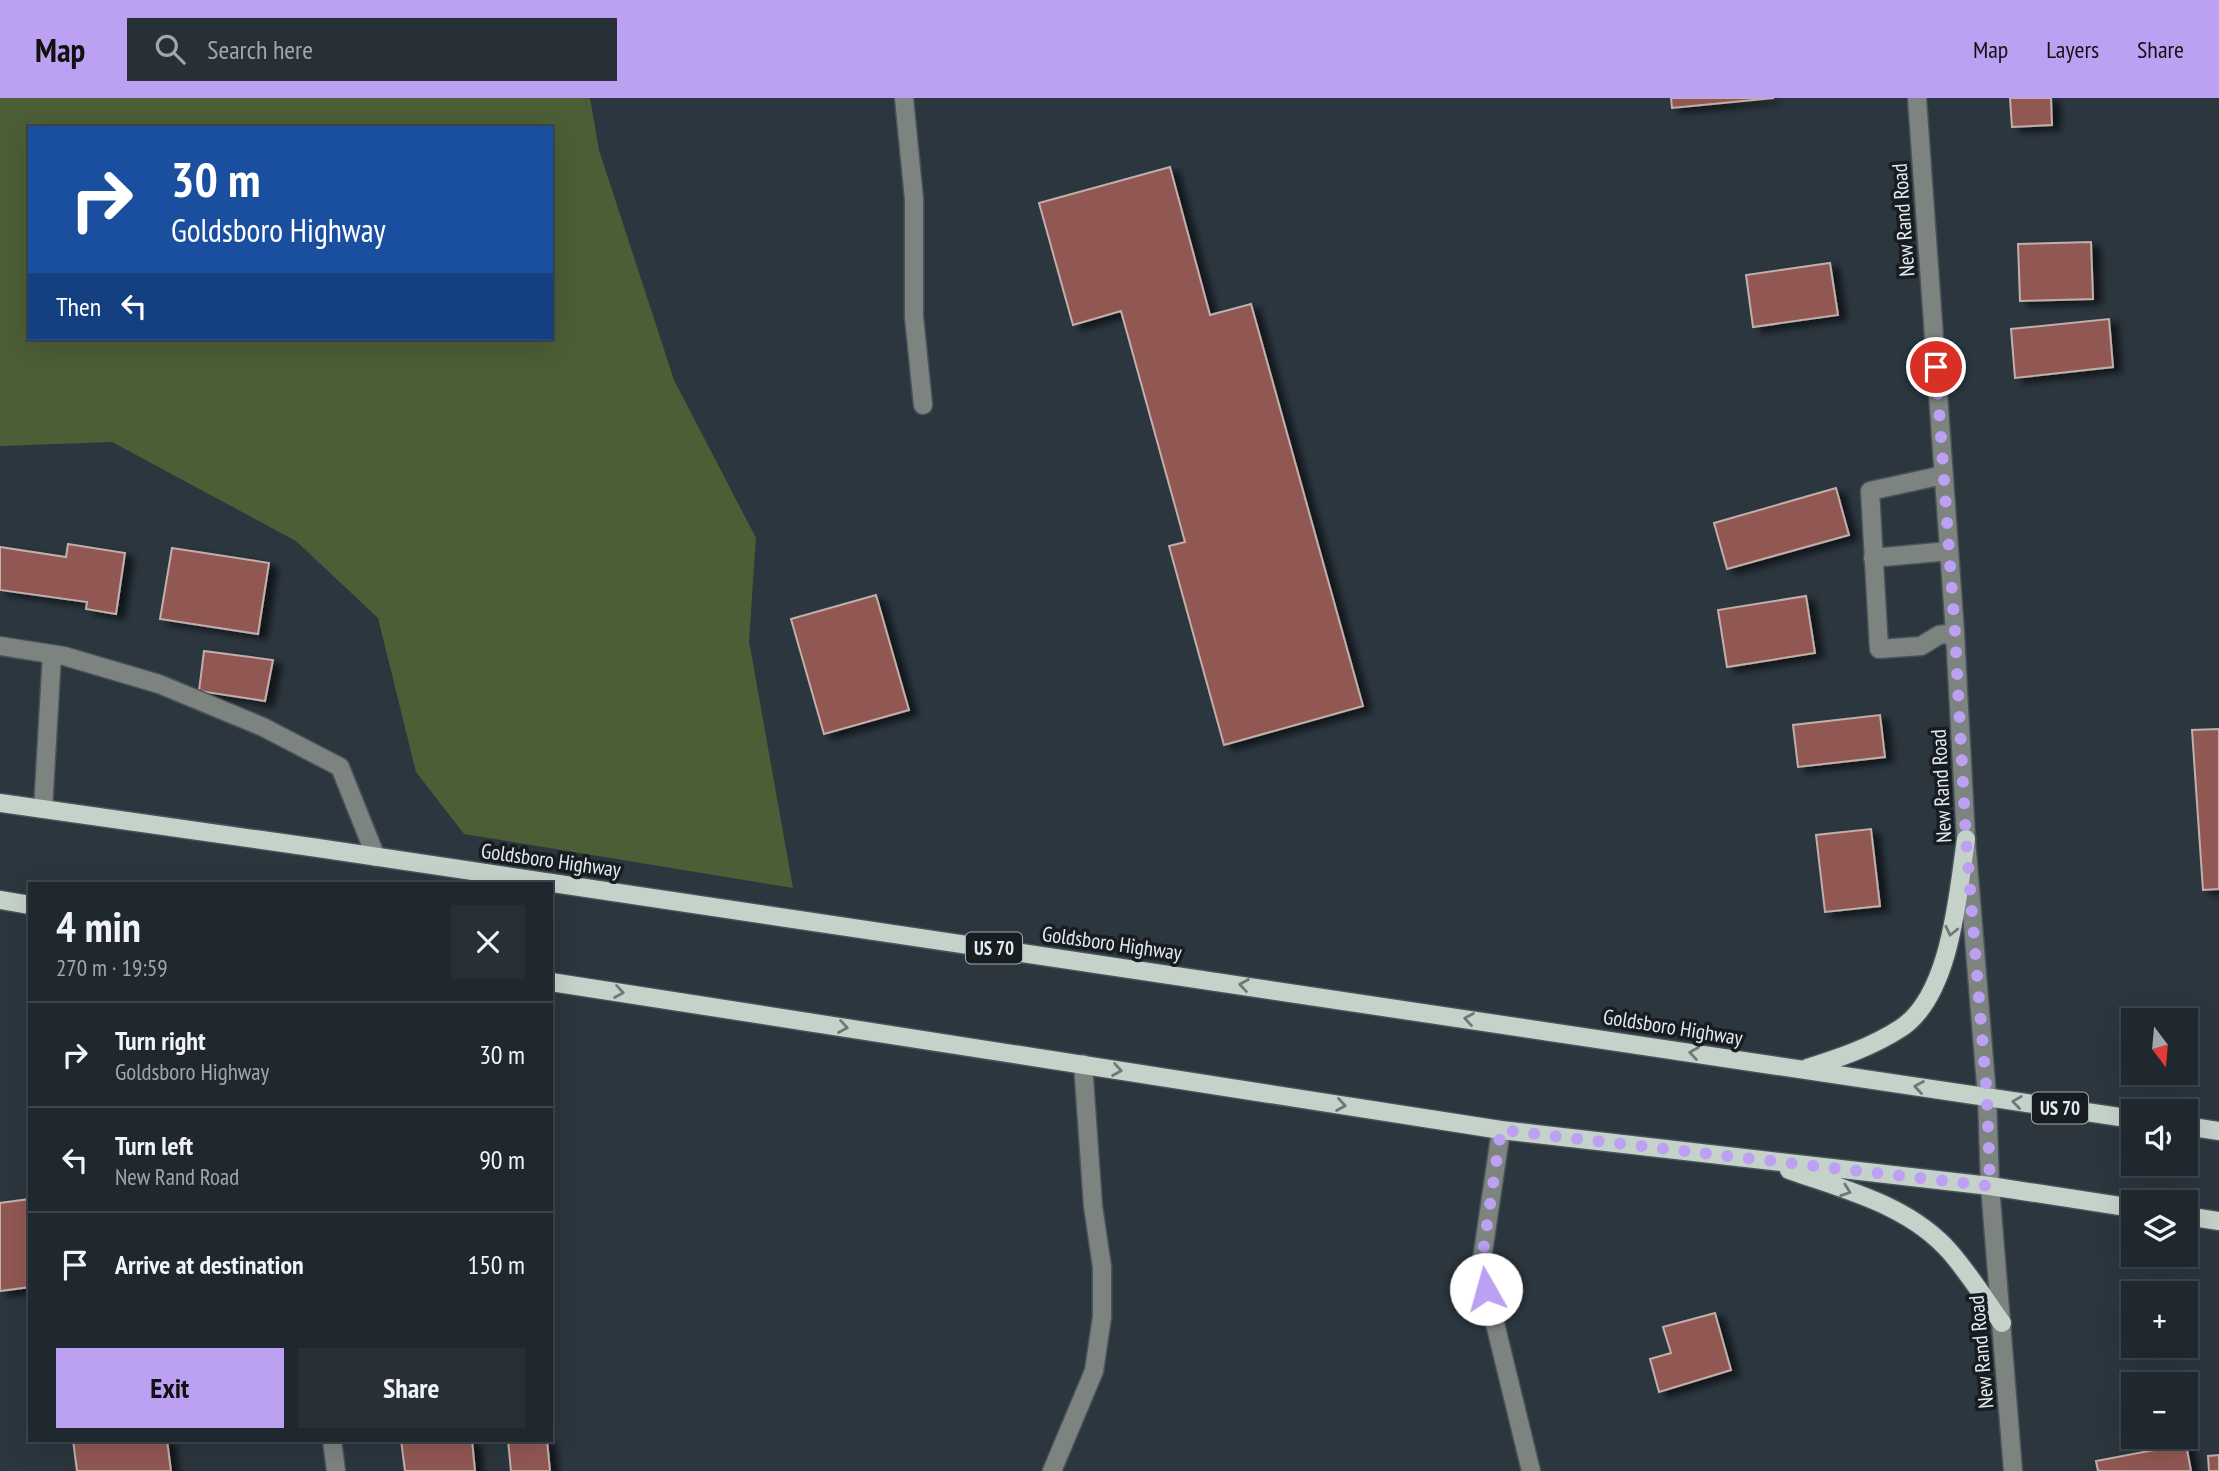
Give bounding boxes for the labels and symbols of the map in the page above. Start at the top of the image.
street label: New Rand Road [1886,163,1920,277]
pin [1906,337,1966,397]
street label: New Rand Road [1925,729,1957,843]
street label: Goldsboro Highway [479,837,623,883]
street label: Goldsboro Highway [1040,920,1184,966]
one-way arrow [1945,924,1960,936]
road number: US 70 [966,932,1022,964]
one-way arrow [1238,978,1250,993]
one-way arrow [613,984,625,999]
street label: Goldsboro Highway [1601,1003,1745,1051]
north arrow [2121,1008,2198,1085]
one-way arrow [1463,1012,1475,1027]
one-way arrow [838,1019,849,1034]
one-way arrow [1688,1046,1700,1061]
one-way arrow [1111,1062,1123,1077]
one-way arrow [1913,1080,1925,1095]
road number: US 70 [2032,1092,2088,1124]
one-way arrow [2011,1094,2023,1109]
one-way arrow [1336,1097,1347,1112]
one-way arrow [1840,1182,1852,1196]
position arrow [1449,1252,1523,1326]
street label: New Rand Road [1963,1294,1999,1410]

